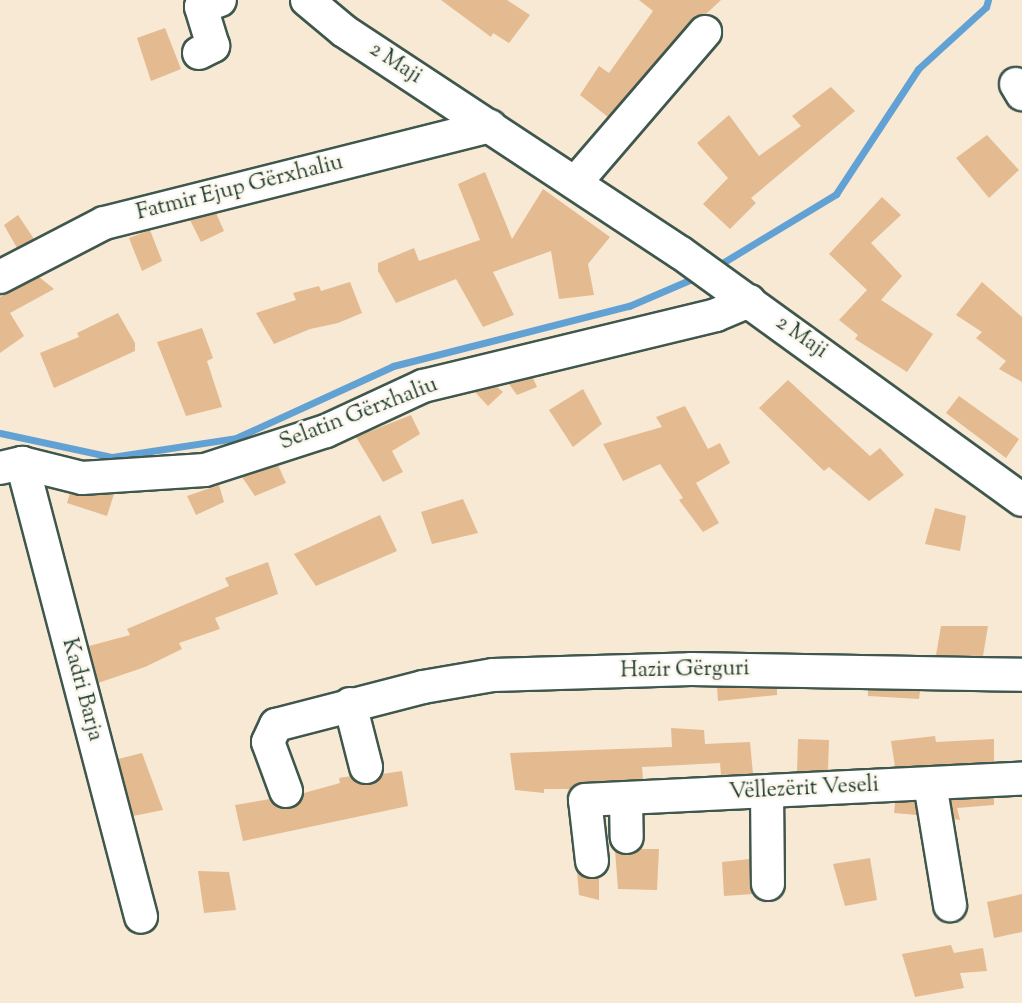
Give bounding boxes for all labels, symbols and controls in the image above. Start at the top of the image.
street label: 2 Maji [364,37,426,91]
street label: Fatmir Ejup Gërxhaliu [134,151,346,227]
street label: 2 Maji [770,311,832,365]
street label: Selatin Gërxhaliu [276,373,442,457]
street label: Kadri Barja [55,636,107,744]
street label: Hazir Gërguri [620,657,750,685]
street label: Vëllezërit Veseli [728,773,880,807]

